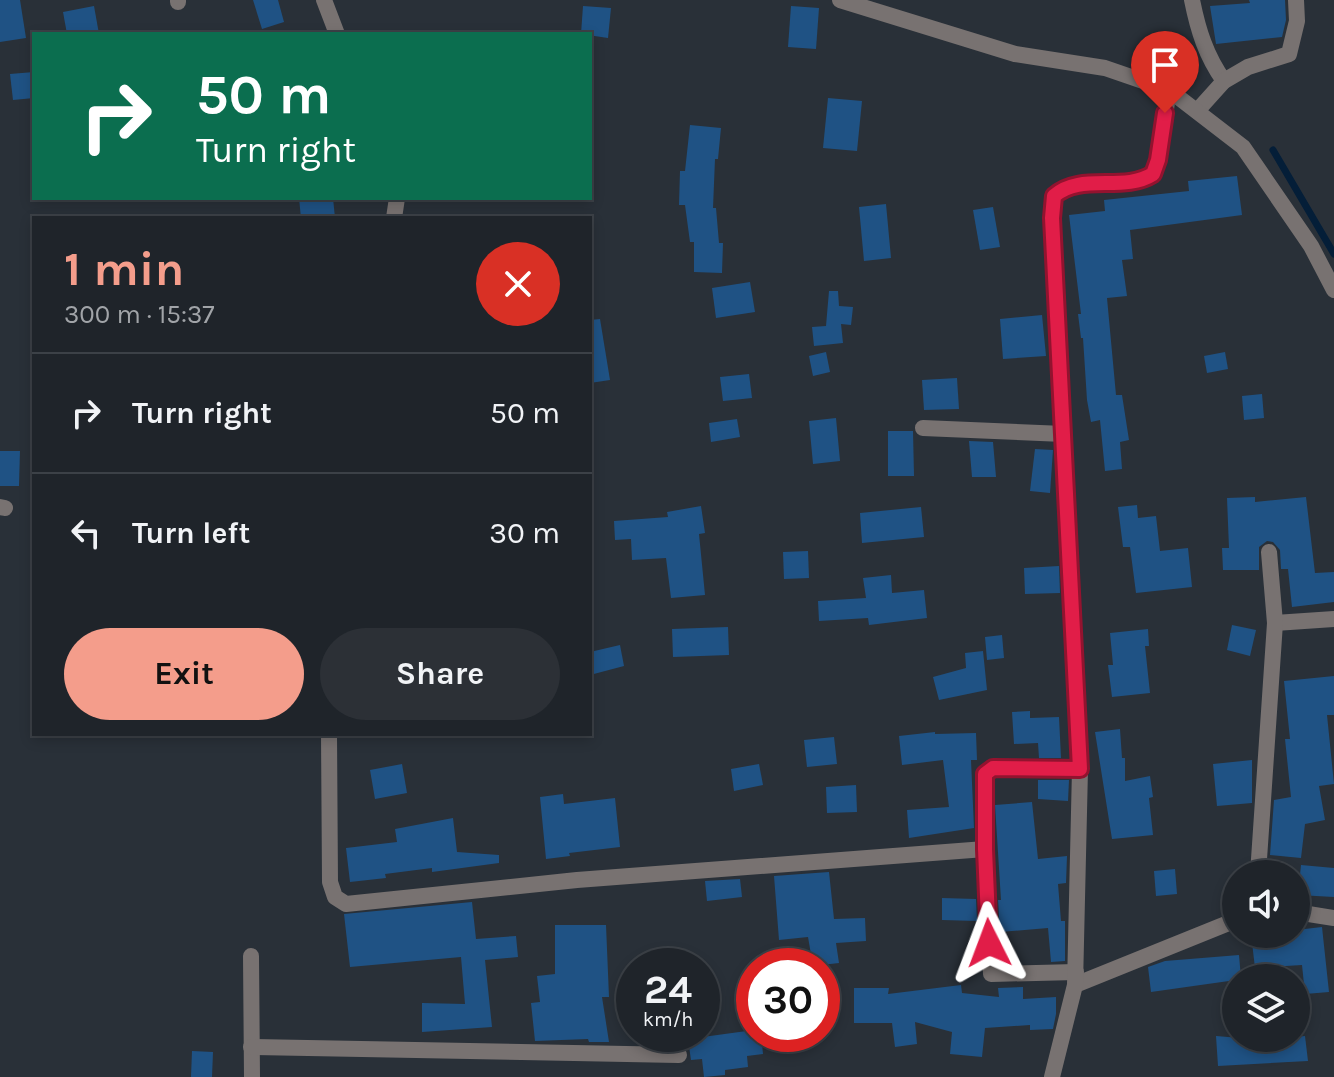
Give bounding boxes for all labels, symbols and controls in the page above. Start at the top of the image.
pin [1131,31,1199,113]
icon: arrive [1143,43,1187,87]
text: 50 m [196,62,331,127]
icon: right [64,64,168,168]
text: Turn right [196,129,356,171]
text: 1 min [64,241,184,297]
button: close [476,242,560,326]
text: 300 m · 15:37 [64,299,215,330]
icon: right [64,391,108,435]
text: Turn right [132,395,272,431]
text: 50 m [490,395,560,431]
icon: left [64,511,108,555]
text: Turn left [132,515,250,551]
text: 30 m [489,515,560,551]
button: Exit [64,628,304,720]
button: Share [320,628,560,720]
map controls [1222,860,1310,1052]
button: sound [1222,860,1310,948]
position arrow [947,901,1031,985]
speed limit sign: 30 [736,948,840,1052]
button: layers [1222,964,1310,1052]
text: 24 [644,966,692,1013]
text: km/h [643,1008,693,1031]

